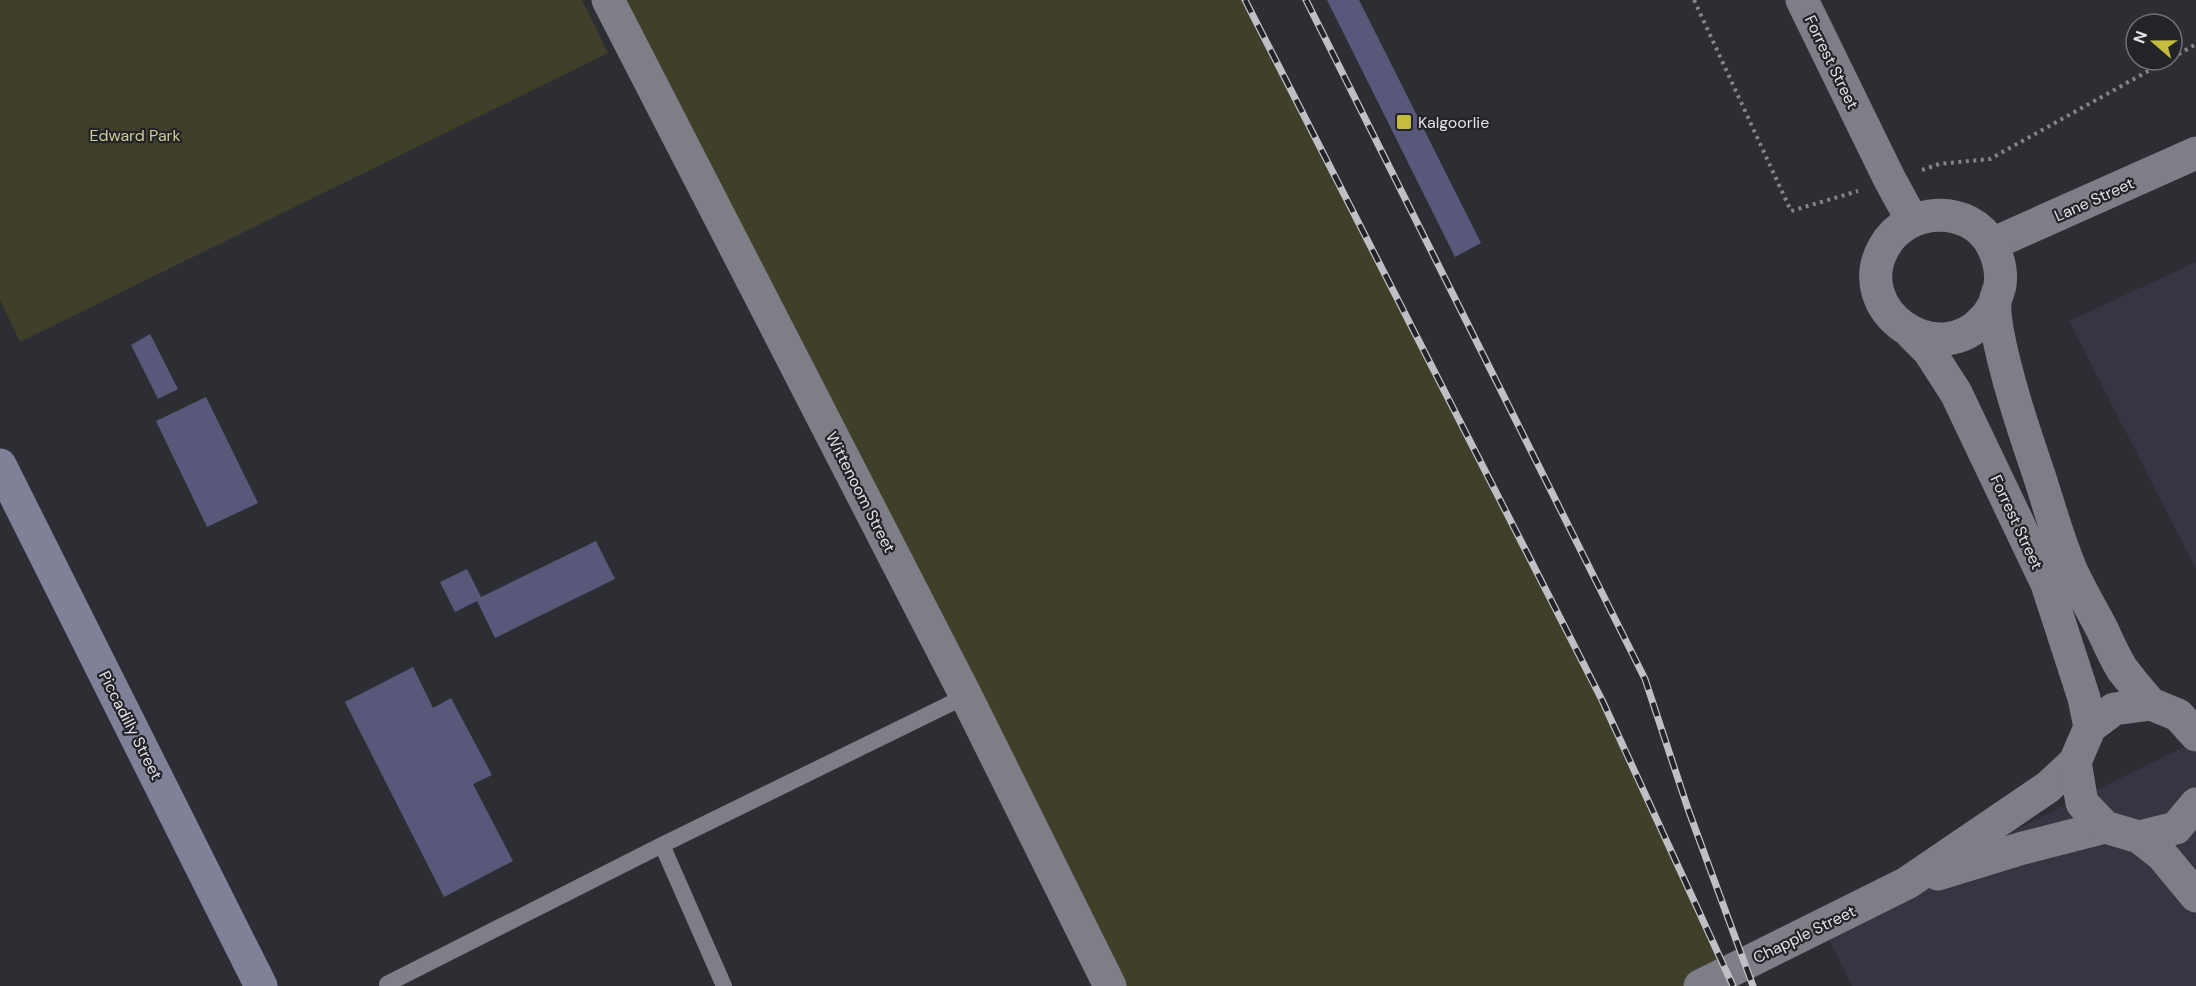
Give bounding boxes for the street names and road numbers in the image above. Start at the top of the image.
street label: Forrest Street [1800,12,1863,113]
street label: Lane Street [2051,173,2137,226]
street label: Wittenoom Street [821,428,900,556]
street label: Forrest Street [1986,472,2048,573]
street label: Piccadilly Street [94,667,167,783]
street label: Chapple Street [1749,901,1859,968]

